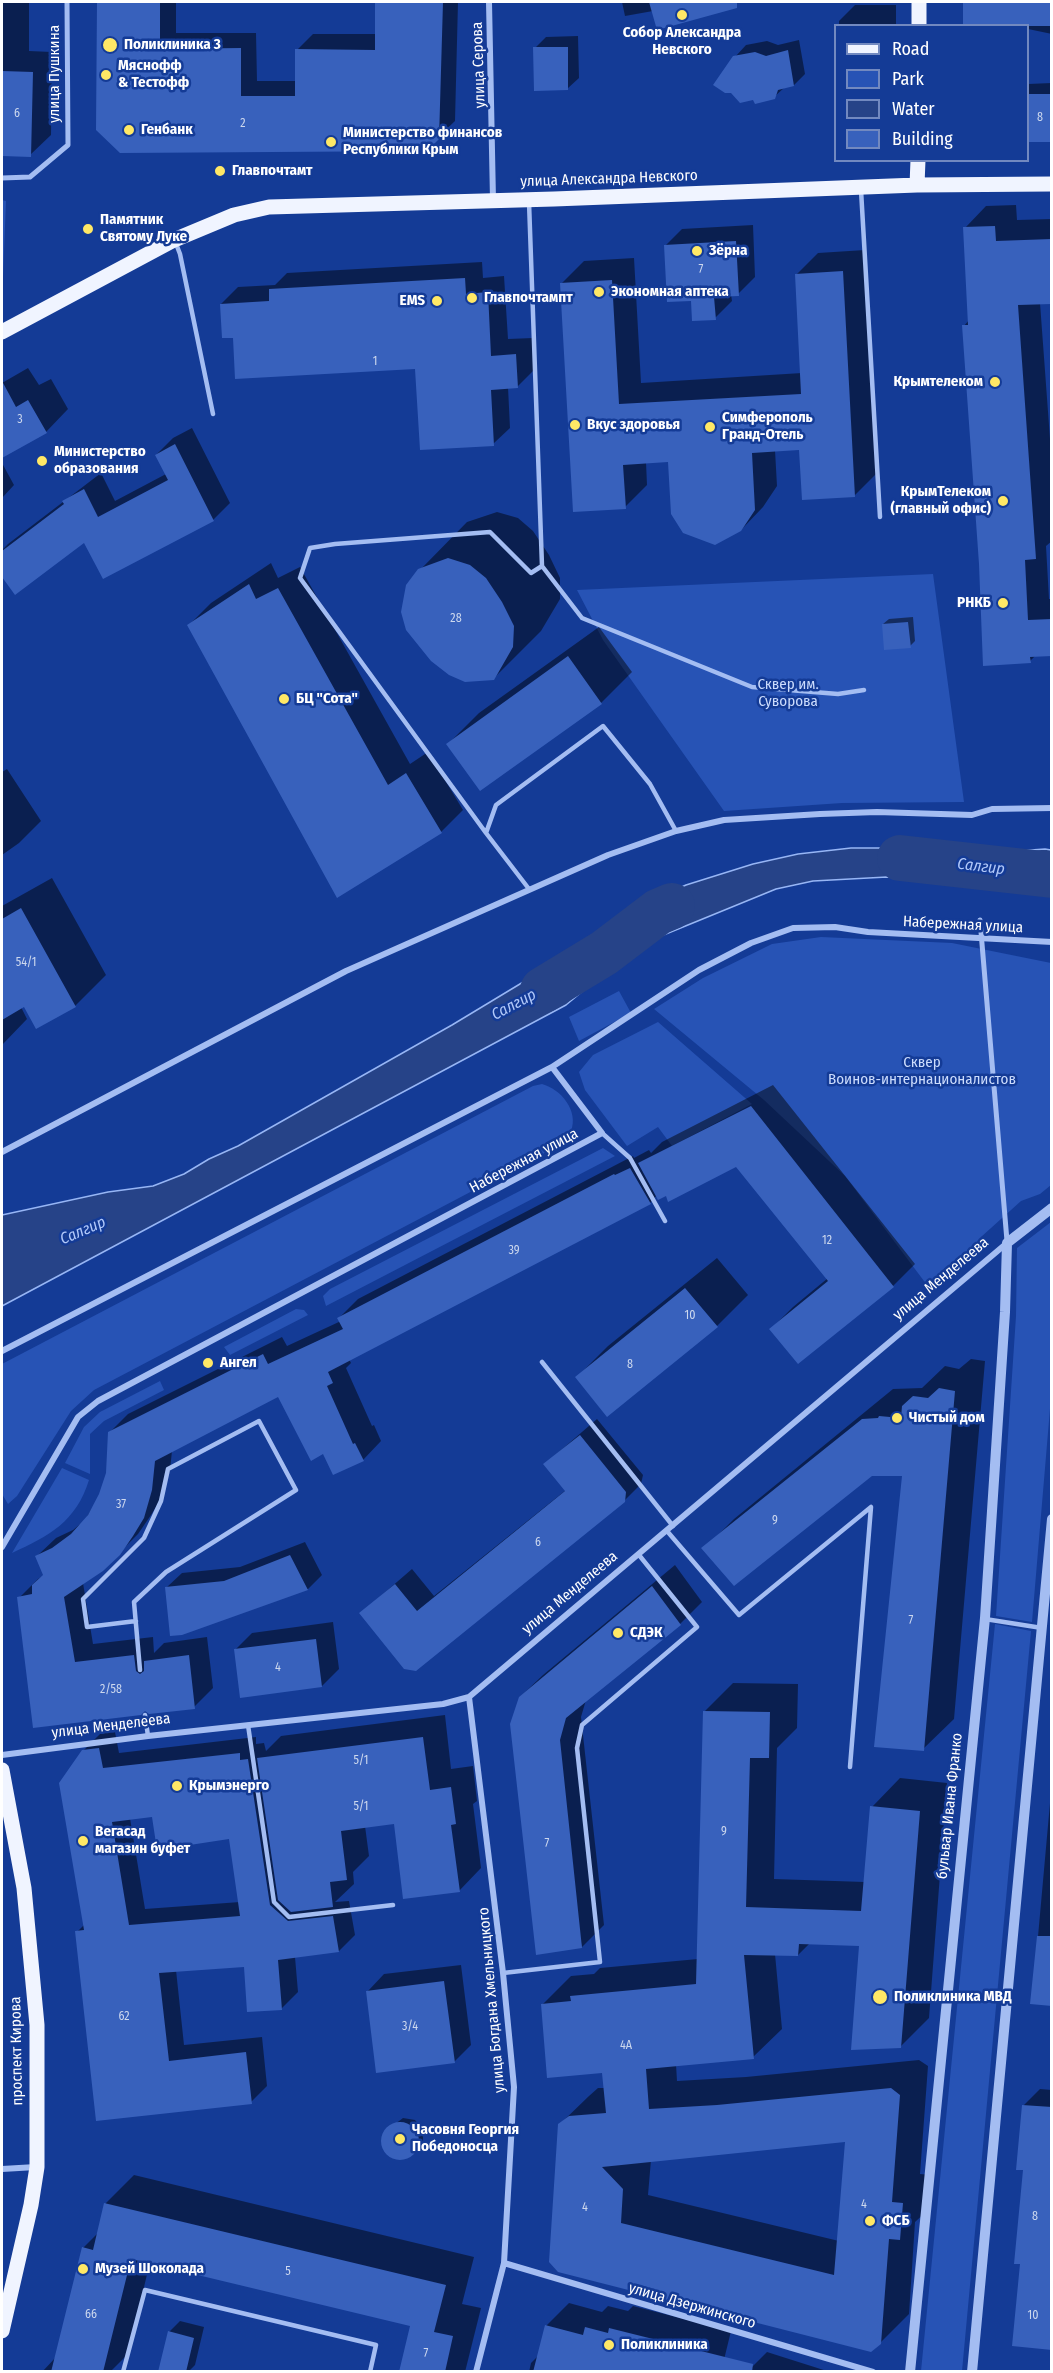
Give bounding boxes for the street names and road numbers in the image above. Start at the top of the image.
street label: улица Серова [468,21,490,109]
street label: улица Пушкина [46,25,64,123]
street label: улица Александра Невского [520,167,698,191]
street label: Набережная улица [902,913,1024,937]
street label: Набережная улица [467,1125,581,1197]
street label: улица Менделеева [890,1234,992,1324]
street label: улица Менделеева [519,1548,621,1638]
street label: улица Менделеева [51,1710,171,1742]
street label: бульвар Ивана Франко [933,1732,967,1880]
street label: улица Богдана Хмельницкого [475,1906,509,2094]
street label: проспект Кирова [7,1996,27,2106]
street label: улица Дзержинского [626,2279,758,2333]

